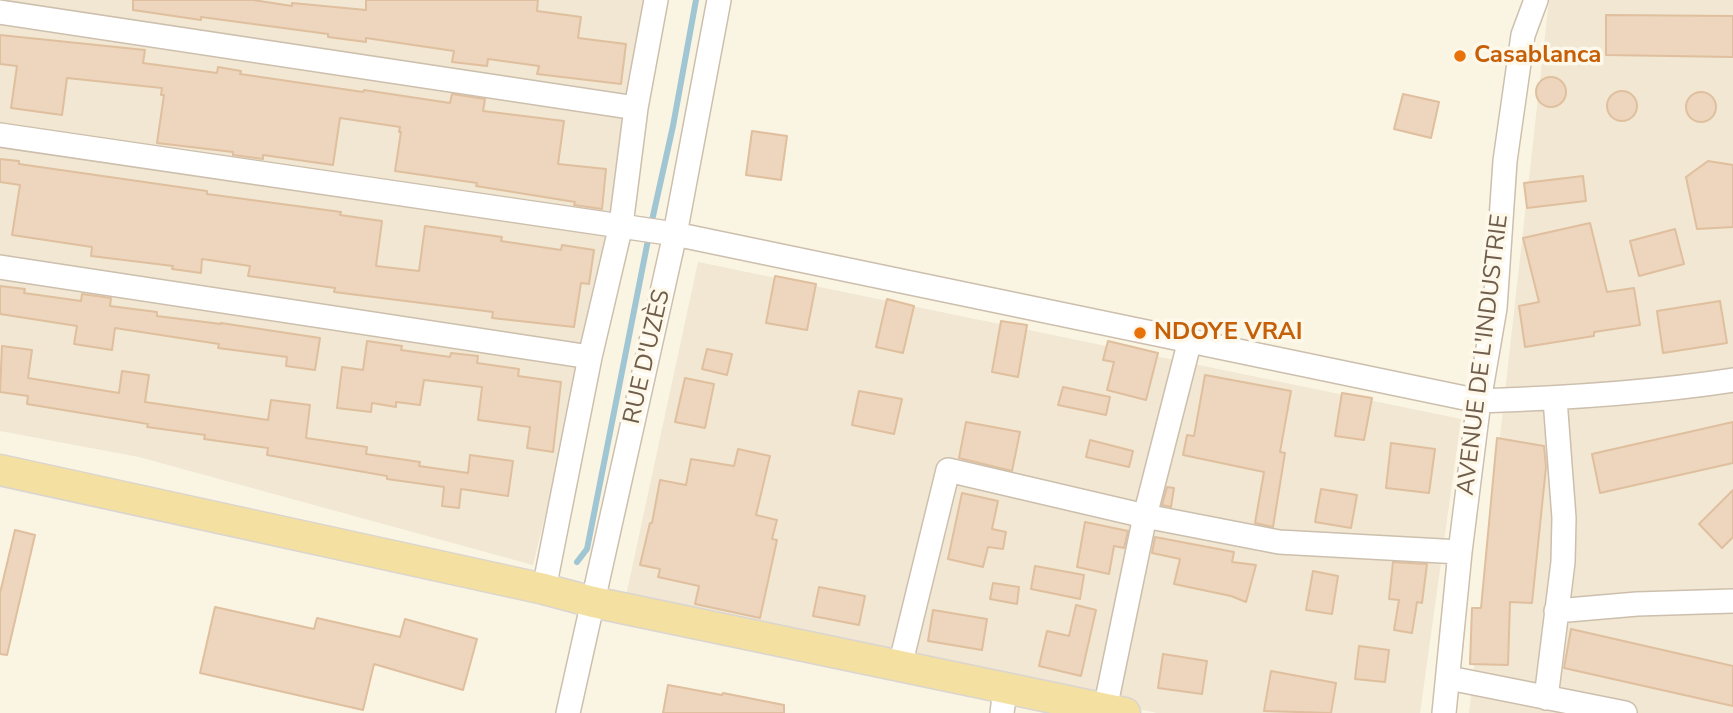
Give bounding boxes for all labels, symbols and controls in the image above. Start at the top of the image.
place label: Casablanca [1474,42,1601,70]
marker: Casablanca [1452,48,1468,64]
street label: AVENUE DE L'INDUSTRIE [1452,213,1516,497]
street label: RUE D'UZÈS [619,287,677,427]
place label: NDOYE VRAI [1154,319,1302,347]
marker: NDOYE VRAI [1132,325,1148,341]

